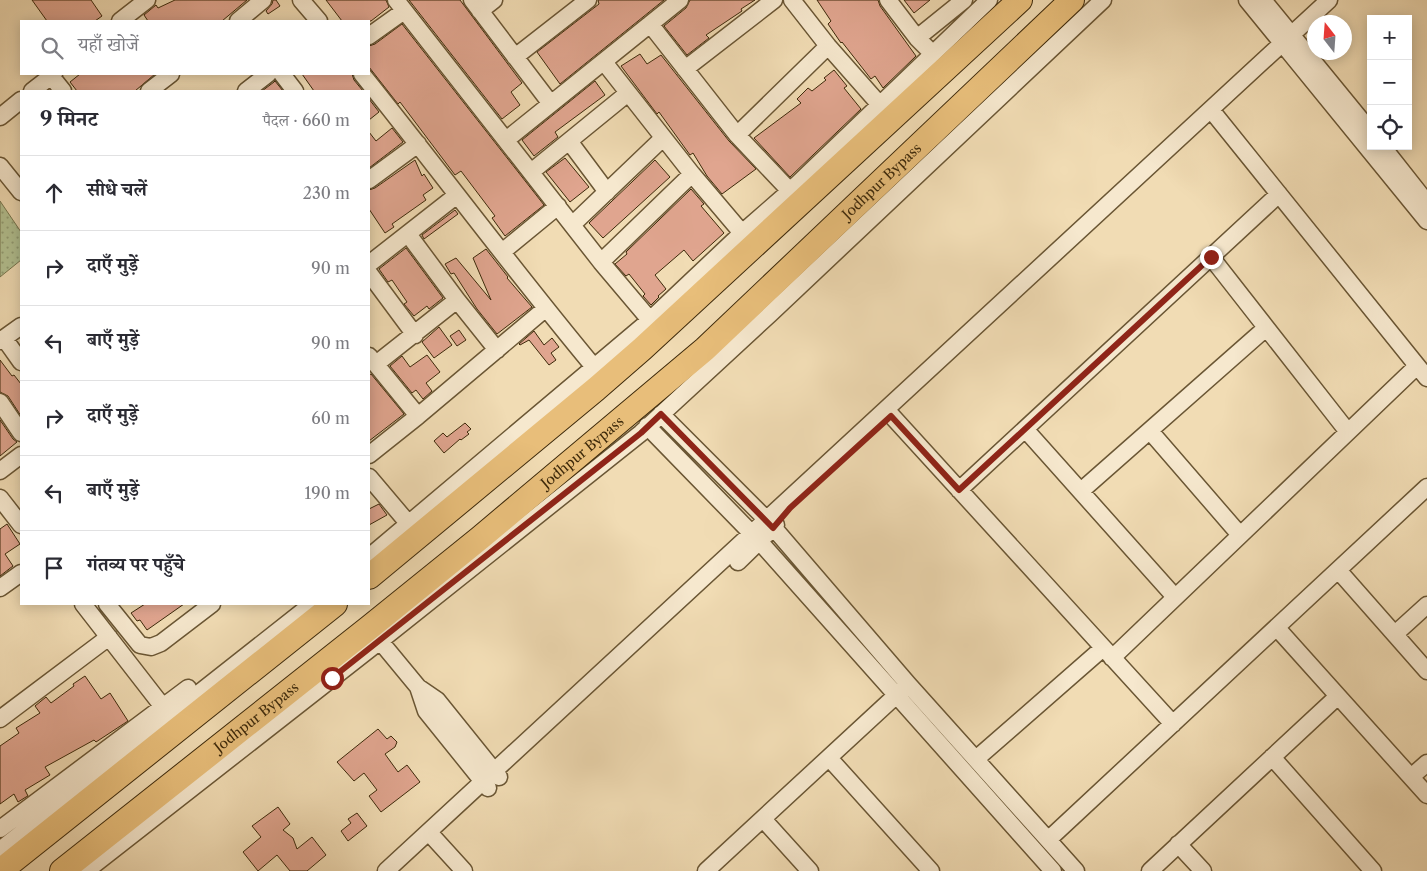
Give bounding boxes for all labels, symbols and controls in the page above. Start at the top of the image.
north arrow [1307,15,1352,60]
map controls [1367,15,1412,150]
button: + [1367,15,1412,60]
search box [20,20,370,75]
text: यहाँ खोजें [78,33,139,56]
icon: search [38,34,66,62]
button: − [1367,60,1412,105]
button: locate [1367,105,1412,150]
text: 9 मिनट [40,106,98,131]
text: पैदल · 660 m [263,110,350,130]
street label: Jodhpur Bypass [837,139,925,224]
text: सीधे चलें [87,178,147,201]
icon: ahead [40,179,68,207]
text: 230 m [303,183,350,203]
route end [1200,246,1223,269]
text: दाएँ मुड़ें [87,253,138,276]
icon: right [40,254,68,282]
text: 90 m [311,258,350,278]
text: बाएँ मुड़ें [87,328,139,351]
icon: left [40,329,68,357]
text: 90 m [311,333,350,353]
text: दाएँ मुड़ें [87,403,138,426]
icon: right [40,404,68,432]
text: 60 m [311,408,350,428]
street label: Jodhpur Bypass [536,412,627,493]
text: बाएँ मुड़ें [87,478,139,501]
icon: left [40,479,68,507]
text: 190 m [305,483,350,503]
text: गंतव्य पर पहुँचे [87,553,184,576]
icon: arrive [40,554,68,582]
route start [321,667,344,690]
street label: Jodhpur Bypass [209,678,302,757]

